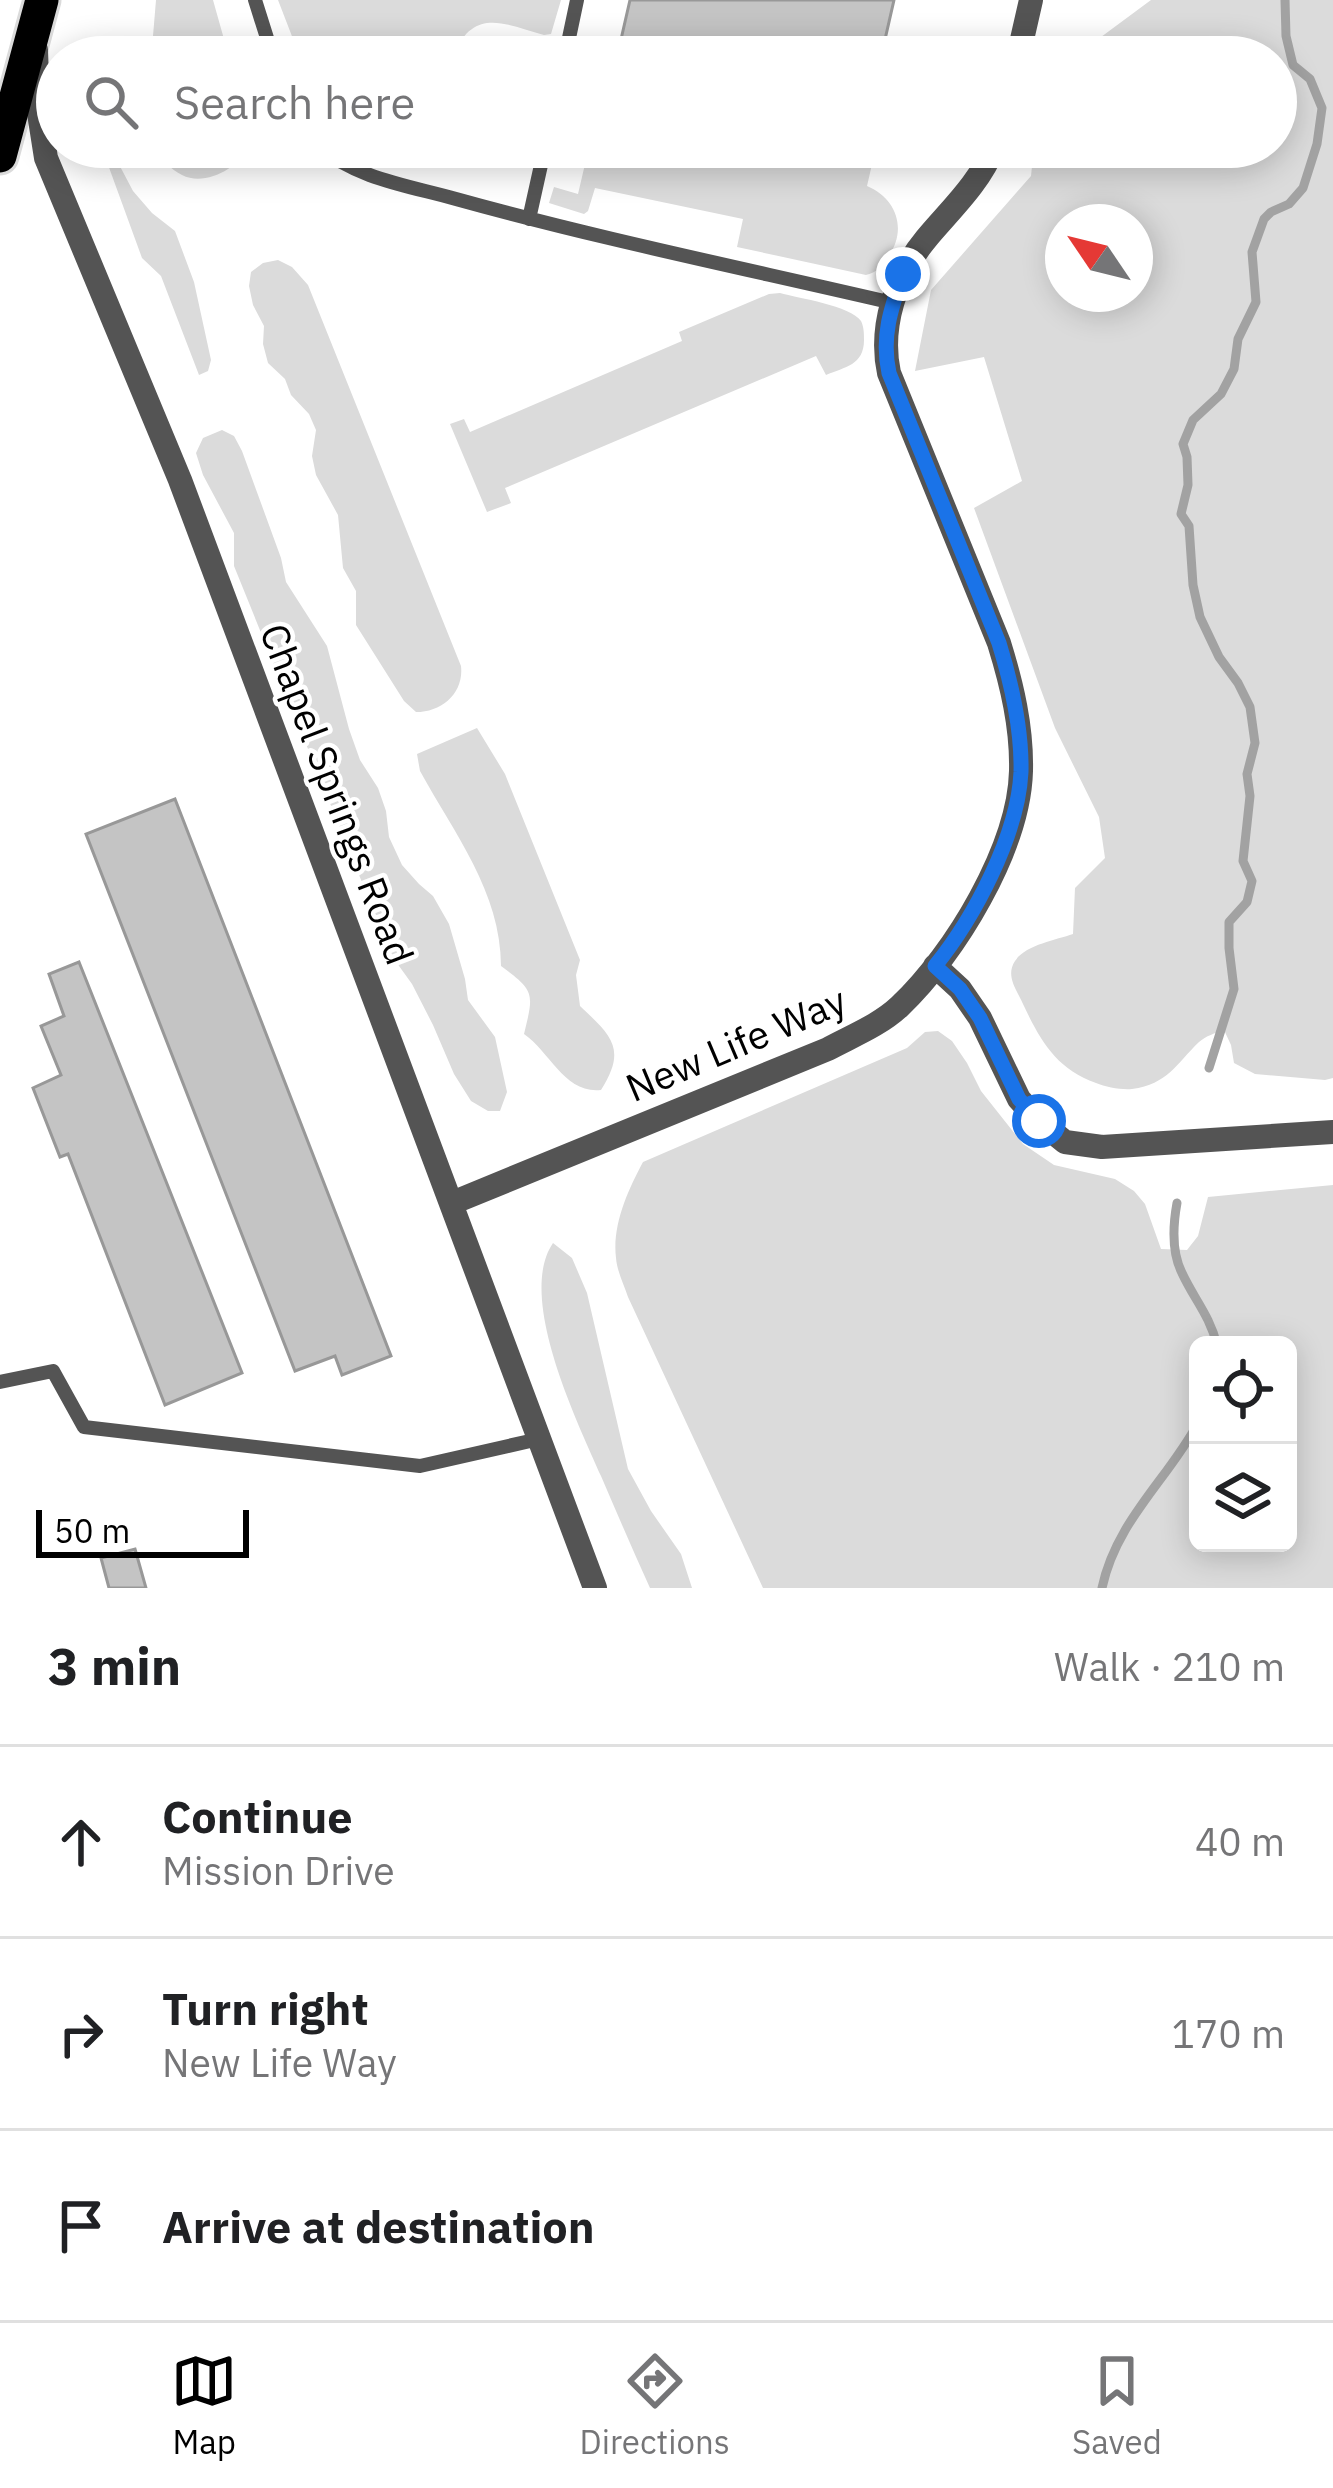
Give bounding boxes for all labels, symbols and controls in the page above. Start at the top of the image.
search box [36,36,1297,168]
icon: search [78,69,144,135]
text: Search here [174,73,415,131]
north arrow [1045,204,1153,312]
route end [876,247,930,301]
street label: Chapel Springs Road [249,616,426,971]
street label: New Life Way [618,974,854,1113]
route start [1012,1094,1066,1148]
map controls [1189,1336,1297,1552]
button: locate [1189,1336,1297,1444]
button: layers [1189,1444,1297,1552]
scale bar [36,1504,249,1557]
text: 50 m [54,1509,130,1552]
text: 3 min [48,1633,181,1699]
text: Walk · 210 m [1054,1641,1285,1692]
text: Continue [162,1787,353,1845]
icon: ahead [48,1809,114,1875]
text: 40 m [1195,1816,1285,1867]
text: Mission Drive [162,1845,395,1896]
text: Turn right [162,1979,369,2037]
icon: right [48,2001,114,2067]
text: 170 m [1172,2008,1285,2059]
text: New Life Way [162,2037,397,2088]
icon: arrive [48,2193,114,2259]
text: Arrive at destination [162,2197,595,2255]
tab: Map [171,2348,237,2463]
tab: Directions [580,2348,730,2463]
tab: Saved [1072,2348,1162,2463]

